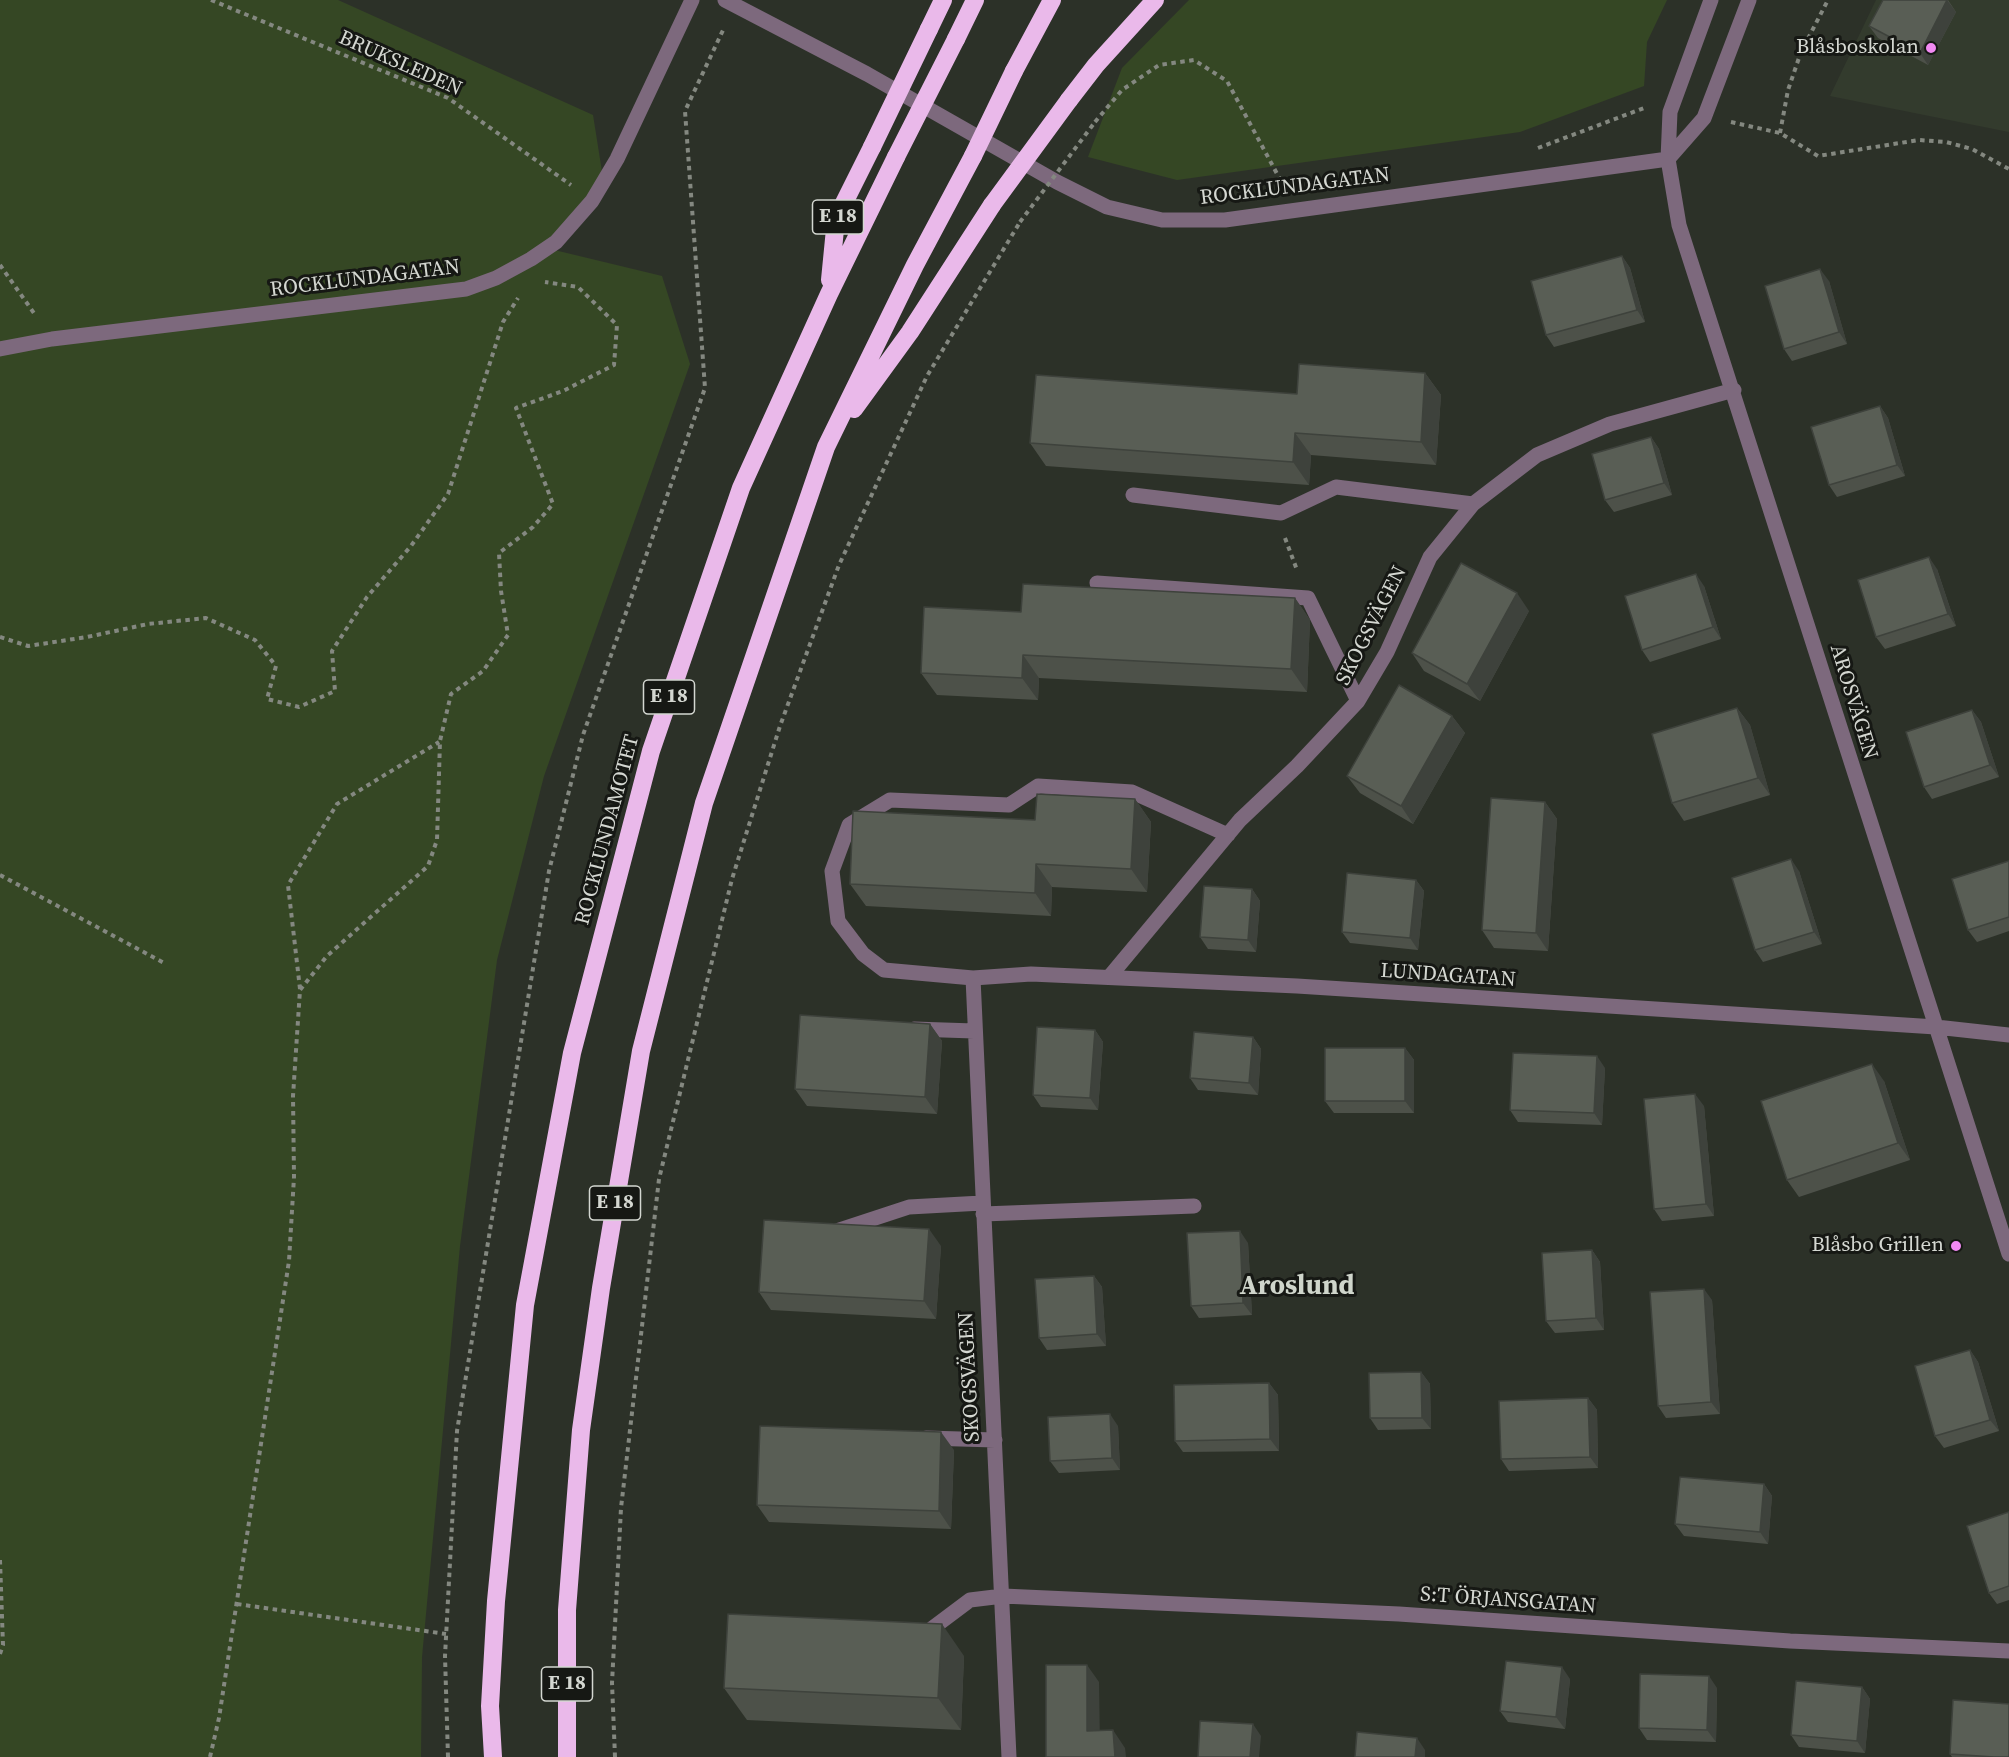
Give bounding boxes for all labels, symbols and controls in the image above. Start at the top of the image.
street label: BRUKSLEDEN [334,26,466,102]
place label: Blåsboskolan [1796,35,1919,61]
marker: Blåsboskolan [1924,41,1938,55]
street label: ROCKLUNDAGATAN [1199,163,1391,211]
road number: E 18 [812,200,864,234]
street label: ROCKLUNDAGATAN [269,255,461,303]
street label: SKOGSVÄGEN [1331,562,1413,690]
street label: AROSVÄGEN [1824,641,1882,763]
road number: E 18 [644,680,694,714]
street label: ROCKLUNDAMOTET [570,732,646,928]
street label: LUNDAGATAN [1379,959,1517,993]
road number: E 18 [590,1186,640,1220]
place label: Blåsbo Grillen [1811,1233,1944,1259]
marker: Blåsbo Grillen [1949,1239,1963,1253]
district label: Aroslund [1239,1271,1355,1303]
street label: SKOGSVÄGEN [954,1311,986,1443]
street label: S:T ÖRJANSGATAN [1419,1582,1597,1620]
road number: E 18 [542,1667,592,1701]

